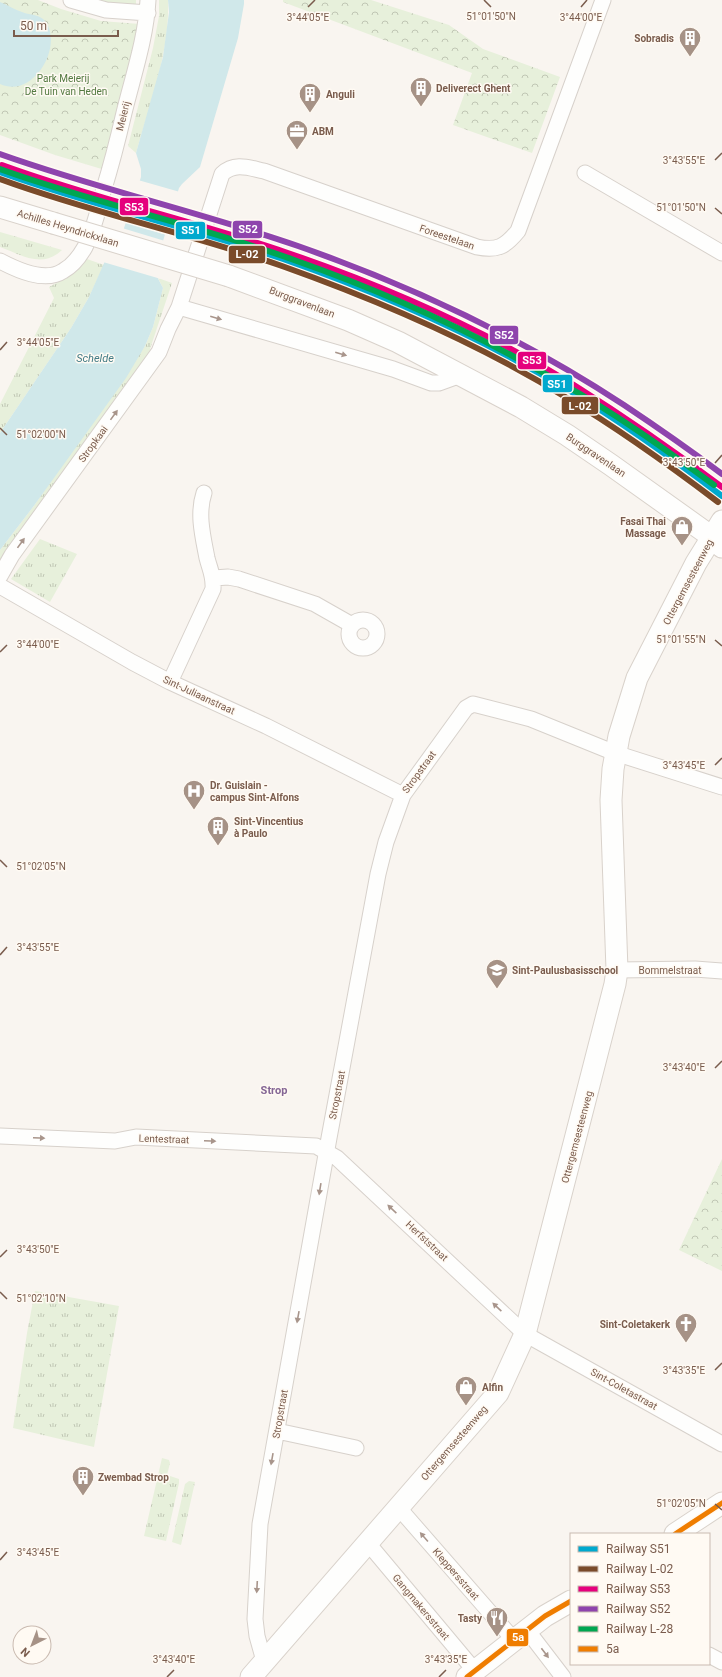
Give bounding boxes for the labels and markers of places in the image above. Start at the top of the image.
building icon: Sobradis [677,25,703,58]
place label: Sobradis [634,33,674,44]
building icon: Deliverect Ghent [408,75,434,108]
building icon: Anguli [297,81,323,114]
place label: Deliverect Ghent [436,83,511,94]
place label: Anguli [326,89,355,100]
office icon: ABM [284,118,310,151]
place label: ABM [312,126,334,137]
shop icon: Fasai Thai Massage [669,514,695,547]
place label: Fasai Thai Massage [620,516,667,539]
hospital icon: Dr. Guislain - campus Sint-Alfons [181,778,207,811]
place label: Dr. Guislain - campus Sint-Alfons [210,780,299,803]
building icon: Sint-Vincentius à Paulo [205,814,231,847]
place label: Sint-Vincentius à Paulo [234,816,304,839]
school or university icon: Sint-Paulusbasisschool [484,957,510,990]
place label: Sint-Paulusbasisschool [512,965,619,976]
church icon: Sint-Coletakerk [673,1311,699,1344]
place label: Sint-Coletakerk [600,1319,671,1330]
shop icon: Alfin [453,1374,479,1407]
place label: Alfin [482,1382,503,1393]
building icon: Zwembad Strop [70,1464,96,1497]
place label: Zwembad Strop [98,1472,169,1483]
restaurant icon: Tasty [484,1605,510,1638]
place label: Tasty [458,1613,483,1624]

